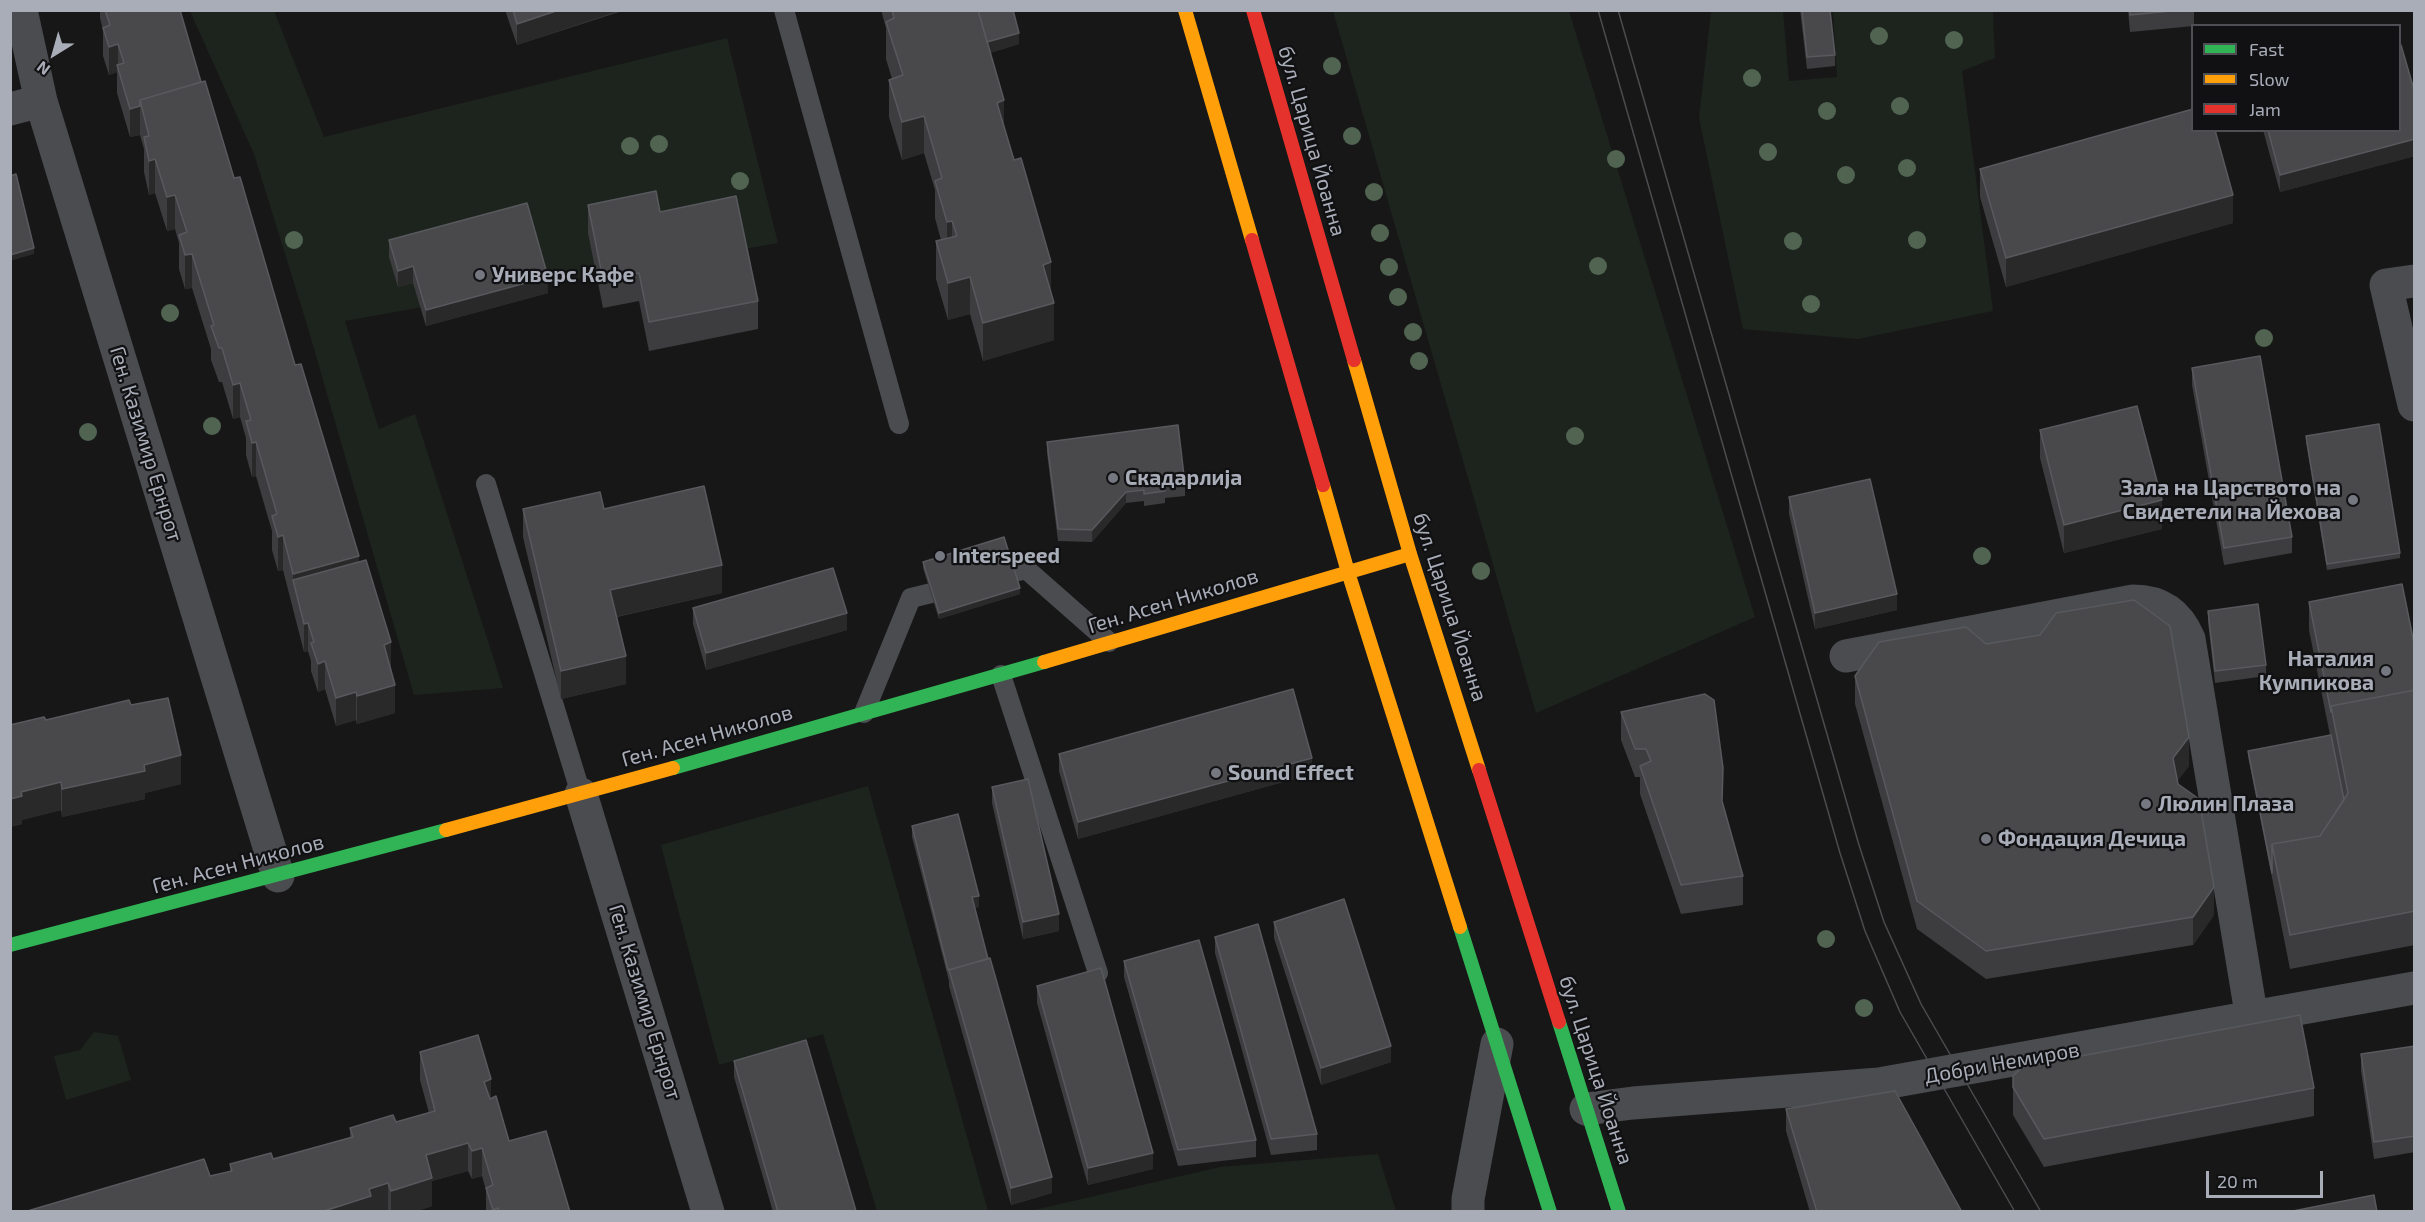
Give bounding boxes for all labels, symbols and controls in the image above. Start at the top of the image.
north arrow [24,24,84,84]
legend [2191,24,2401,132]
text: Fast [2249,38,2284,60]
street label: бул. Царица Йоанна [1273,43,1351,239]
text: N [33,58,53,80]
text: Slow [2249,68,2289,90]
text: Jam [2249,98,2281,120]
place label: Универс Кафе [492,262,634,288]
marker: Универс Кафе [473,268,487,282]
street label: Ген. Казимир Ернрот [104,343,188,545]
place label: Скадарлиjа [1125,465,1242,491]
marker: Скадарлиjа [1106,471,1120,485]
place label: Зала на Царството на Свидетели на Йехова [2121,475,2341,525]
marker: Зала на Царството на Свидетели на Йехова [2346,493,2360,507]
street label: бул. Царица Йоанна [1408,509,1492,705]
place label: Interspeed [952,543,1060,569]
marker: Interspeed [933,549,947,563]
street label: Ген. Асен Николов [1085,563,1261,639]
place label: Наталия Кумпикова [2259,646,2374,696]
marker: Наталия Кумпикова [2379,664,2393,678]
street label: Ген. Асен Николов [619,700,795,772]
place label: Sound Effect [1228,760,1354,786]
marker: Sound Effect [1209,766,1223,780]
place label: Люлин Плаза [2158,791,2294,817]
marker: Люлин Плаза [2139,797,2153,811]
place label: Фондация Дечица [1998,826,2186,852]
street label: Ген. Асен Николов [149,829,327,899]
marker: Фондация Дечица [1979,832,1993,846]
street label: Ген. Казимир Ернрот [603,901,687,1103]
street label: бул. Царица Йоанна [1554,972,1638,1168]
street label: Добри Немиров [1922,1037,2082,1089]
scale bar [2209,1159,2326,1197]
text: 20 m [2217,1170,2258,1192]

